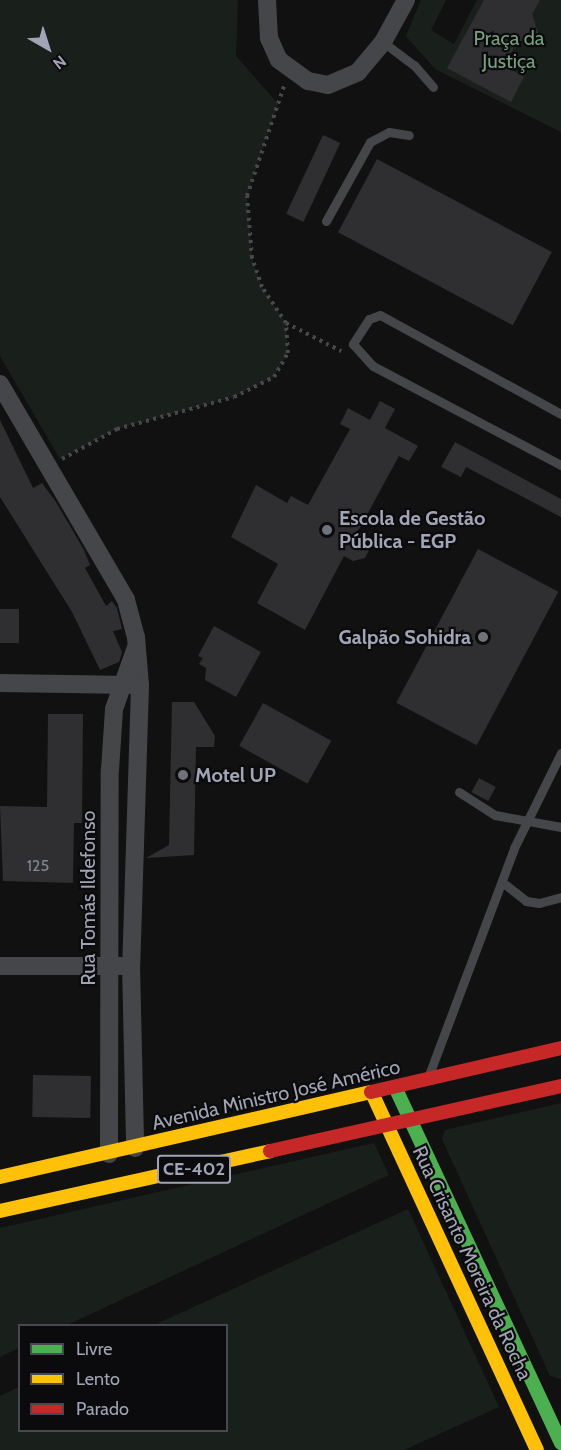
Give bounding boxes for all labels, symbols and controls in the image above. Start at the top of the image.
north arrow [18,18,78,78]
park label: Praça da Justiça [474,27,544,74]
text: N [49,51,70,73]
place label: Escola de Gestão Pública - EGP [339,506,485,553]
marker: Escola de Gestão Pública - EGP [320,523,334,537]
place label: Galpão Sohidra [339,625,471,649]
marker: Galpão Sohidra [476,630,490,644]
place label: Motel UP [195,763,276,787]
marker: Motel UP [176,768,190,782]
street label: Rua Tomás Ildefonso [76,810,100,986]
house number: 125 [27,856,49,876]
street label: Avenida Ministro José Américo [150,1055,402,1135]
street label: Rua Crisanto Moreira da Rocha [407,1142,537,1384]
road number: CE-402 [156,1154,232,1184]
legend [18,1324,228,1432]
text: Livre [76,1338,112,1360]
text: Lento [76,1368,120,1390]
text: Parado [76,1398,129,1420]

